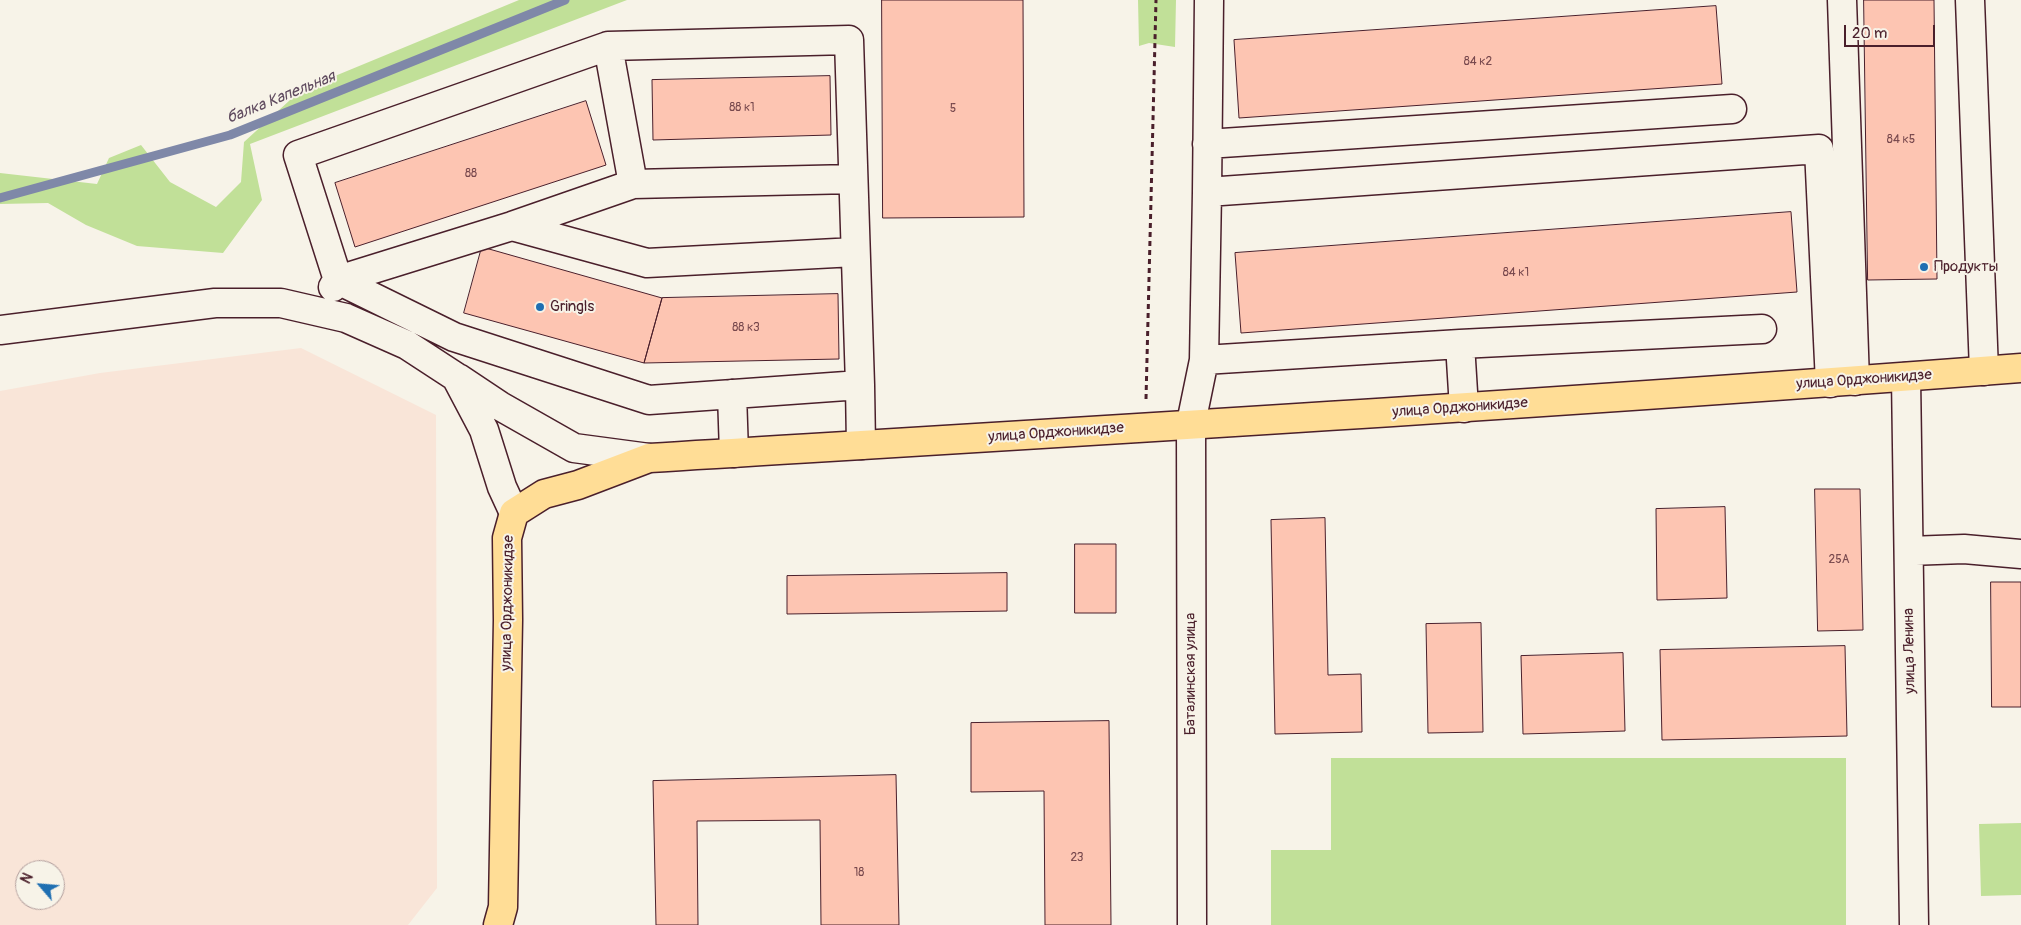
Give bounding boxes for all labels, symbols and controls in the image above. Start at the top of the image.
scale bar [1846,15,1937,47]
text: 20 m [1852,24,1887,43]
house number: 84 к2 [1464,55,1492,69]
water label: балка Капельная [224,67,338,129]
house number: 88 к1 [729,101,755,115]
house number: 5 [950,102,956,116]
house number: 84 к5 [1887,133,1915,147]
house number: 88 [465,167,477,181]
place label: Продукты [1934,258,1998,276]
marker: Продукты [1918,261,1930,273]
house number: 84 к1 [1503,266,1529,280]
place label: Gringls [550,298,594,316]
marker: Gringls [534,301,546,313]
house number: 88 к3 [732,321,760,335]
street label: улица Орджоникидзе [1796,366,1932,394]
street label: улица Орджоникидзе [1392,394,1528,422]
street label: улица Орджоникидзе [988,419,1124,447]
street label: улица Орджоникидзе [498,535,518,671]
house number: 25А [1829,553,1849,567]
street label: улица Ленина [1900,608,1920,694]
street label: Баталинская улица [1182,613,1200,735]
house number: 23 [1070,851,1084,865]
north arrow [15,860,65,910]
house number: 18 [854,866,864,880]
text: N [17,870,37,886]

